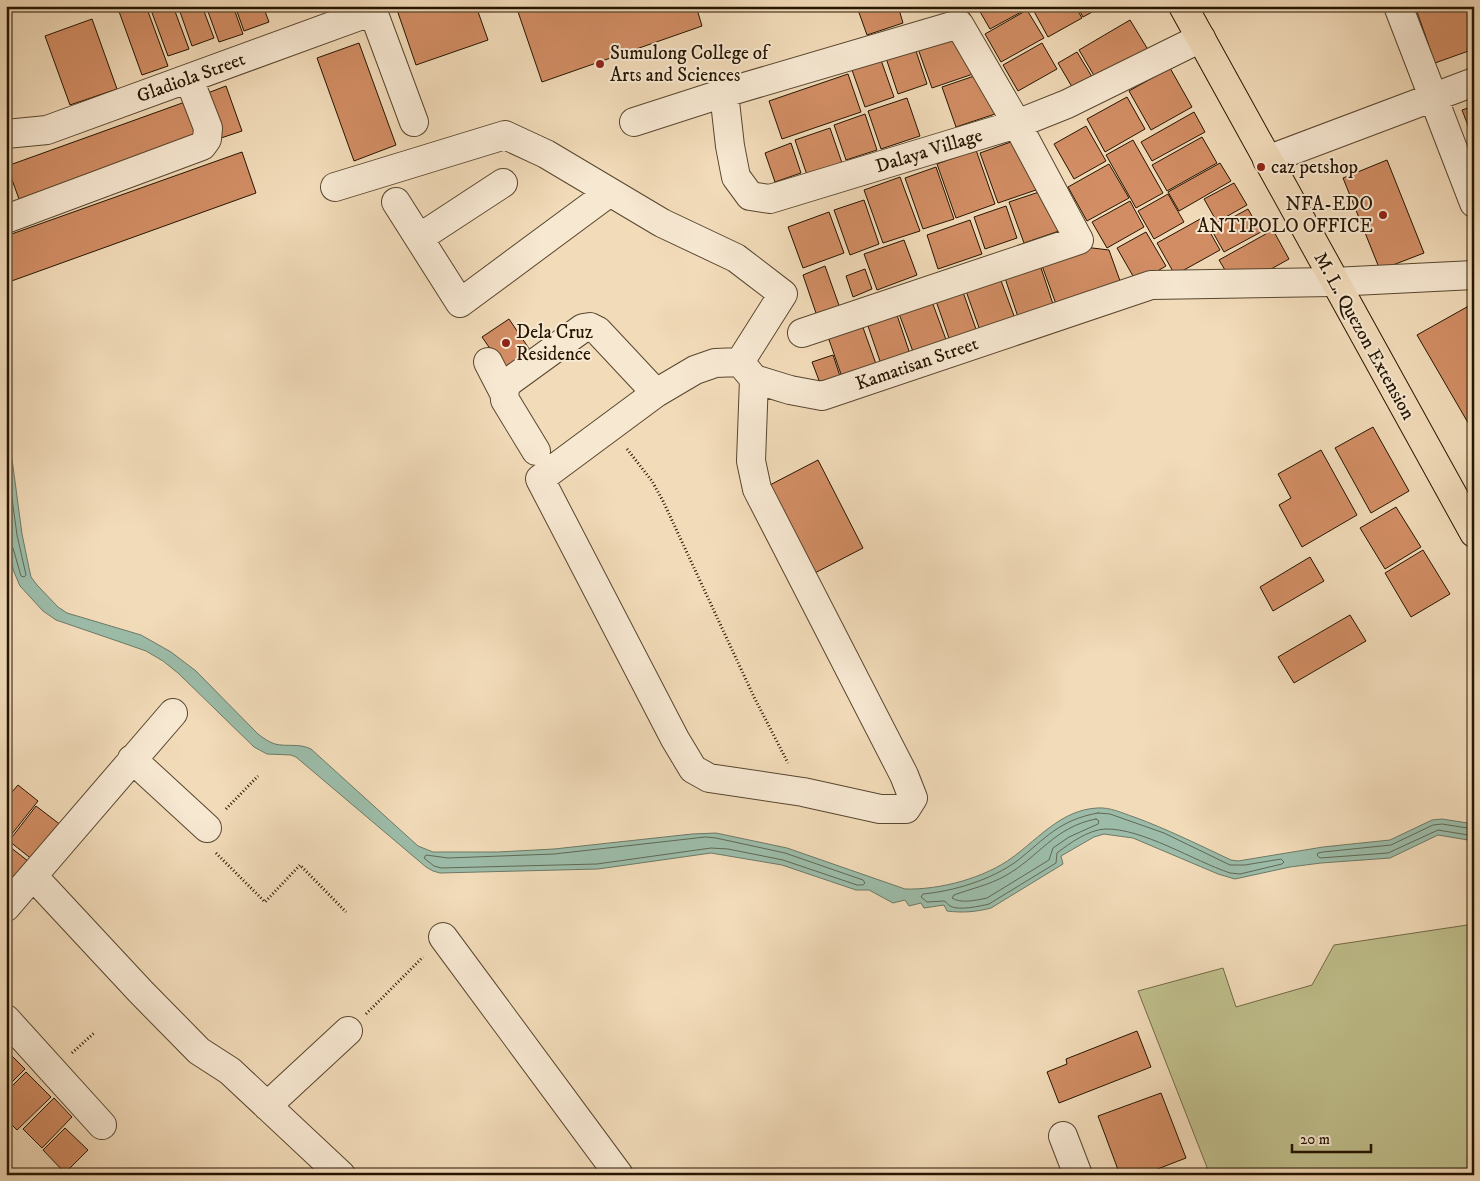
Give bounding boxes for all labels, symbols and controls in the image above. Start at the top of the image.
place label: Sumulong College of Arts and Sciences [610,42,771,87]
street label: Gladiola Street [134,48,248,108]
marker: Sumulong College of Arts and Sciences [594,58,606,70]
street label: Dalaya Village [873,124,985,178]
place label: caz petshop [1271,156,1358,179]
marker: caz petshop [1255,161,1267,173]
place label: NFA-EDO ANTIPOLO OFFICE [1197,193,1373,238]
marker: NFA-EDO ANTIPOLO OFFICE [1377,209,1389,221]
street label: M. L. Quezon Extension [1308,248,1420,424]
place label: Dela Cruz Residence [516,321,593,366]
street label: Kamatisan Street [853,332,981,396]
marker: Dela Cruz Residence [500,337,512,349]
scale bar [1292,1121,1371,1153]
text: 20 m [1300,1130,1330,1149]

